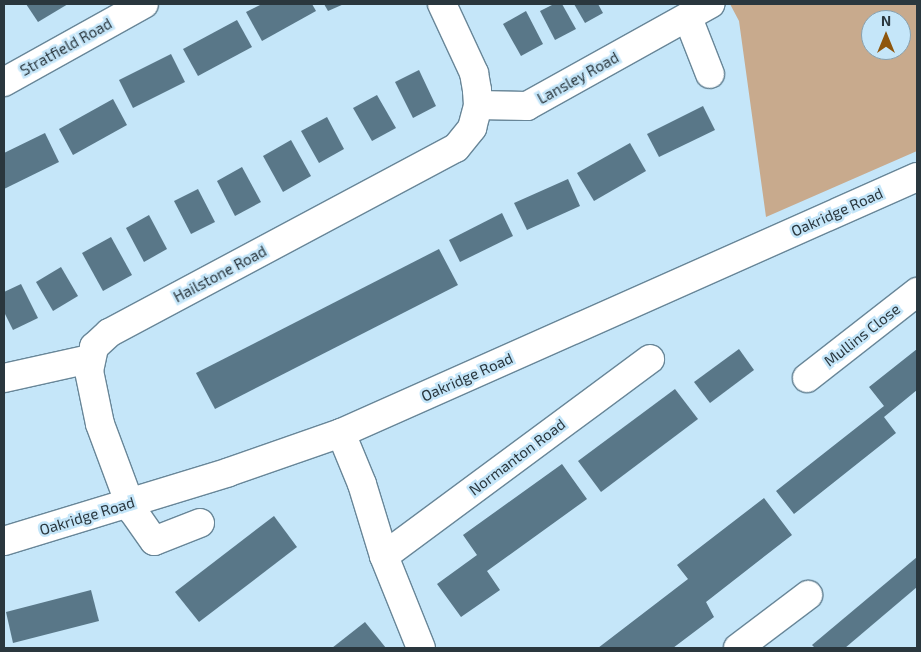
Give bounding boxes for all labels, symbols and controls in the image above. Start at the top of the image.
north arrow [861,10,911,60]
text: N [881,12,891,29]
street label: Stratfield Road [17,14,115,80]
street label: Lansley Road [534,48,622,108]
street label: Oakridge Road [788,184,886,240]
street label: Hailstone Road [170,242,270,306]
street label: Mullins Close [821,300,903,370]
street label: Oakridge Road [418,349,516,405]
street label: Normanton Road [465,415,569,499]
street label: Oakridge Road [37,493,137,539]

